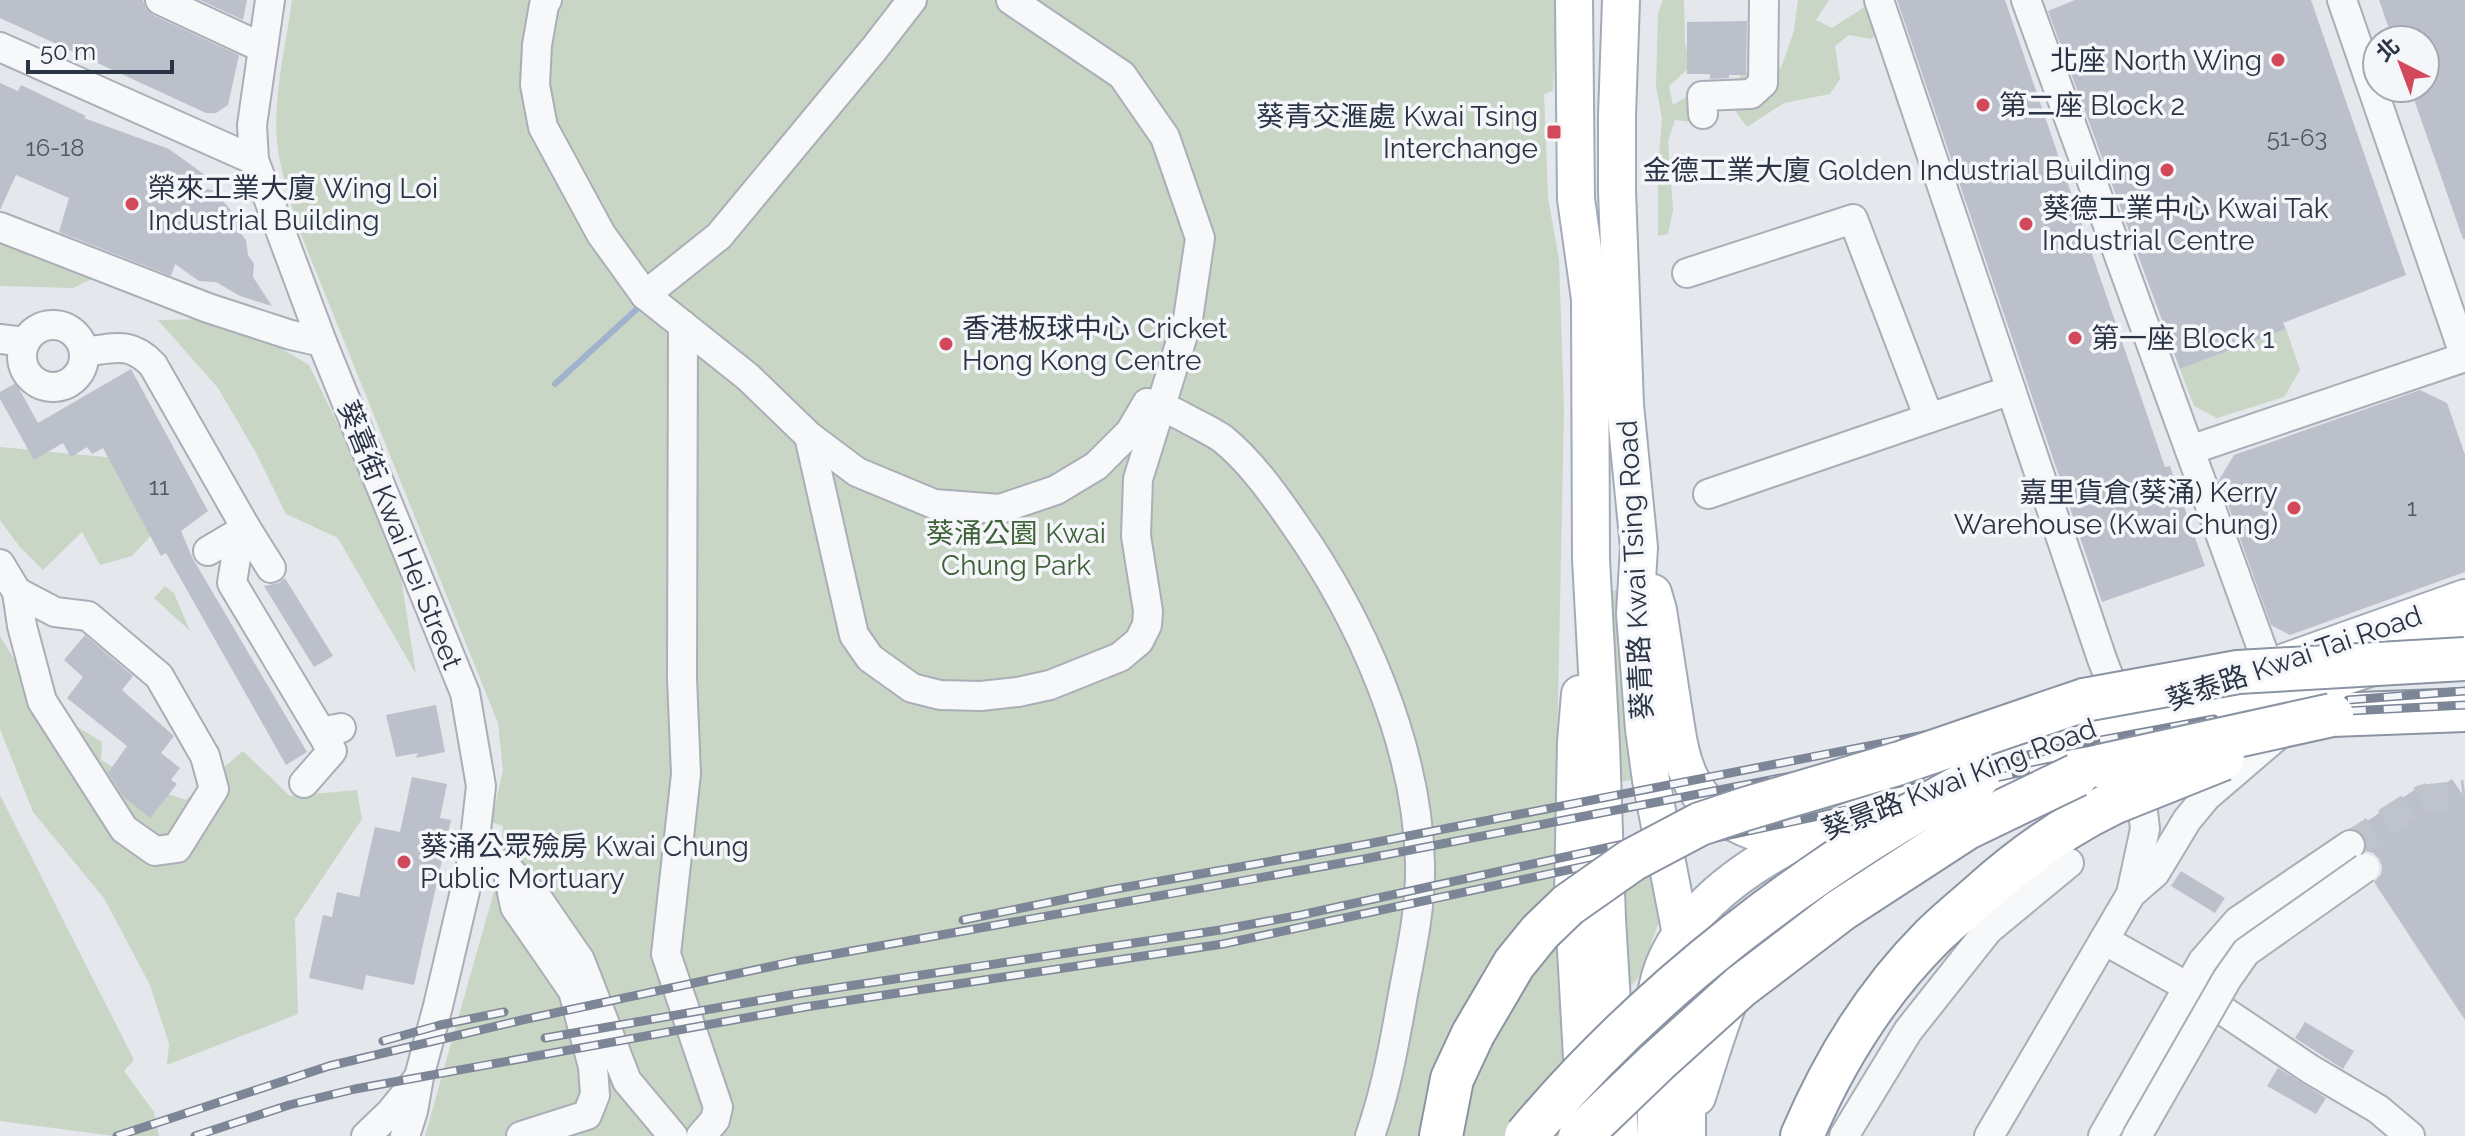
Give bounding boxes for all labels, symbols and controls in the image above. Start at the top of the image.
scale bar [28,24,172,74]
north arrow [2361,24,2441,104]
text: 北 [2371,32,2404,66]
text: 50 m [40,37,96,66]
place label: 北座 North Wing [2050,44,2262,77]
marker: 北座 North Wing [2269,51,2287,69]
place label: 第二座 Block 2 [1999,89,2185,122]
marker: 第二座 Block 2 [1974,96,1992,114]
place label: 葵青交滙處 Kwai Tsing Interchange [1256,100,1538,165]
marker: 葵青交滙處 Kwai Tsing Interchange [1545,123,1563,141]
house number: 51-63 [2267,123,2327,152]
house number: 16-18 [25,133,85,162]
place label: 金德工業大廈 Golden Industrial Building [1643,154,2151,187]
marker: 金德工業大廈 Golden Industrial Building [2158,161,2176,179]
place label: 榮來工業大廈 Wing Loi Industrial Building [148,172,438,237]
place label: 葵德工業中心 Kwai Tak Industrial Centre [2042,192,2329,257]
marker: 榮來工業大廈 Wing Loi Industrial Building [123,195,141,213]
marker: 葵德工業中心 Kwai Tak Industrial Centre [2017,215,2035,233]
place label: 香港板球中心 Cricket Hong Kong Centre [962,312,1228,377]
place label: 第一座 Block 1 [2091,322,2274,355]
marker: 第一座 Block 1 [2066,329,2084,347]
marker: 香港板球中心 Cricket Hong Kong Centre [937,335,955,353]
street label: 葵喜街 Kwai Hei Street [331,396,469,675]
street label: 葵青路 Kwai Tsing Road [1611,419,1659,721]
house number: 11 [149,472,169,501]
place label: 嘉里貨倉(葵涌) Kerry Warehouse (Kwai Chung) [1954,476,2278,541]
house number: 1 [2407,493,2417,522]
marker: 嘉里貨倉(葵涌) Kerry Warehouse (Kwai Chung) [2285,499,2303,517]
park label: 葵涌公園 Kwai Chung Park [926,517,1106,582]
street label: 葵泰路 Kwai Tai Road [2162,599,2426,717]
street label: 葵景路 Kwai King Road [1817,711,2101,847]
place label: 葵涌公眾殮房 Kwai Chung Public Mortuary [420,830,749,895]
marker: 葵涌公眾殮房 Kwai Chung Public Mortuary [395,853,413,871]

